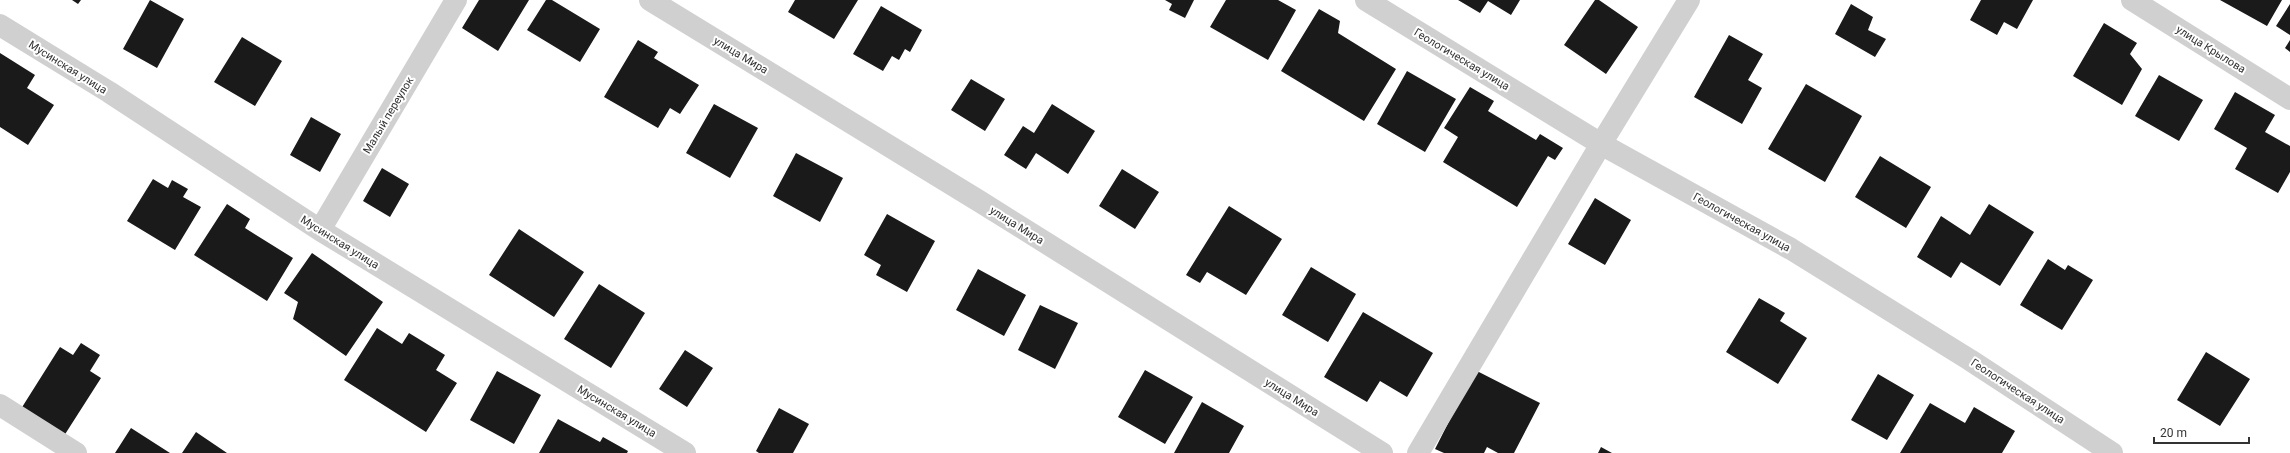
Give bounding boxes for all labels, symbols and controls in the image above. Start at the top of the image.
street label: улица Крылова [2174,23,2248,76]
street label: Геологическая улица [1412,26,1512,93]
street label: улица Мира [711,34,770,77]
street label: Мусинская улица [26,38,109,97]
street label: Малый переулок [360,74,416,156]
street label: Геологическая улица [1691,190,1793,255]
street label: улица Мира [987,204,1046,247]
street label: Мусинская улица [298,213,381,272]
street label: Геологическая улица [1968,356,2067,427]
street label: улица Мира [1262,376,1321,419]
street label: Мусинская улица [575,383,659,440]
scale bar [2154,419,2249,445]
text: 20 m [2160,426,2187,440]

